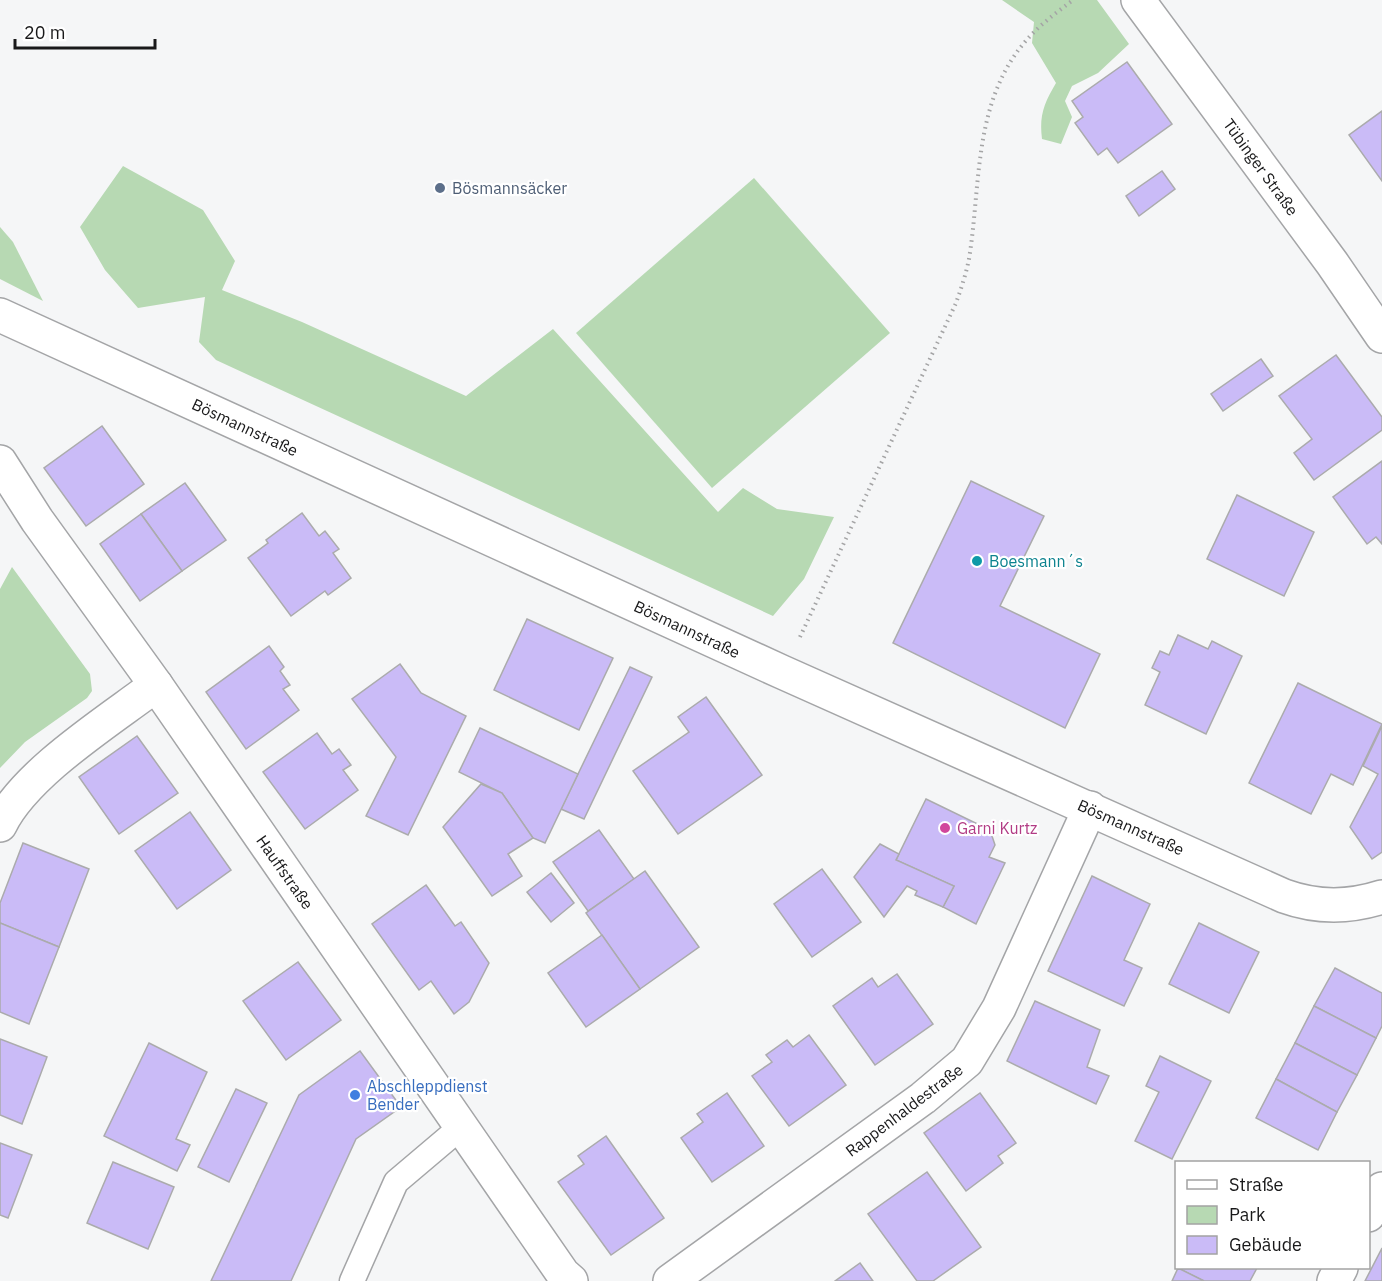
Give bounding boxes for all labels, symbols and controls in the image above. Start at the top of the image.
scale bar [15,12,154,50]
text: 20 m [24,21,66,44]
street label: Tübinger Straße [1219,115,1303,220]
place label: Bösmannsäcker [452,178,567,198]
marker: Bösmannsäcker [433,181,447,195]
street label: Bösmannstraße [189,394,301,460]
place label: Boesmann´s [989,551,1083,571]
marker: Boesmann´s [970,554,984,568]
street label: Bösmannstraße [631,596,743,662]
street label: Bösmannstraße [1075,795,1188,860]
place label: Garni Kurtz [957,818,1037,838]
marker: Garni Kurtz [938,821,952,835]
street label: Hauffstraße [252,831,318,913]
street label: Rappenhaldestraße [841,1059,967,1161]
place label: Abschleppdienst Bender [367,1076,488,1114]
marker: Abschleppdienst Bender [348,1088,362,1102]
legend [1175,1161,1370,1269]
text: Straße [1229,1173,1283,1196]
text: Park [1229,1203,1266,1226]
text: Gebäude [1229,1233,1302,1256]

